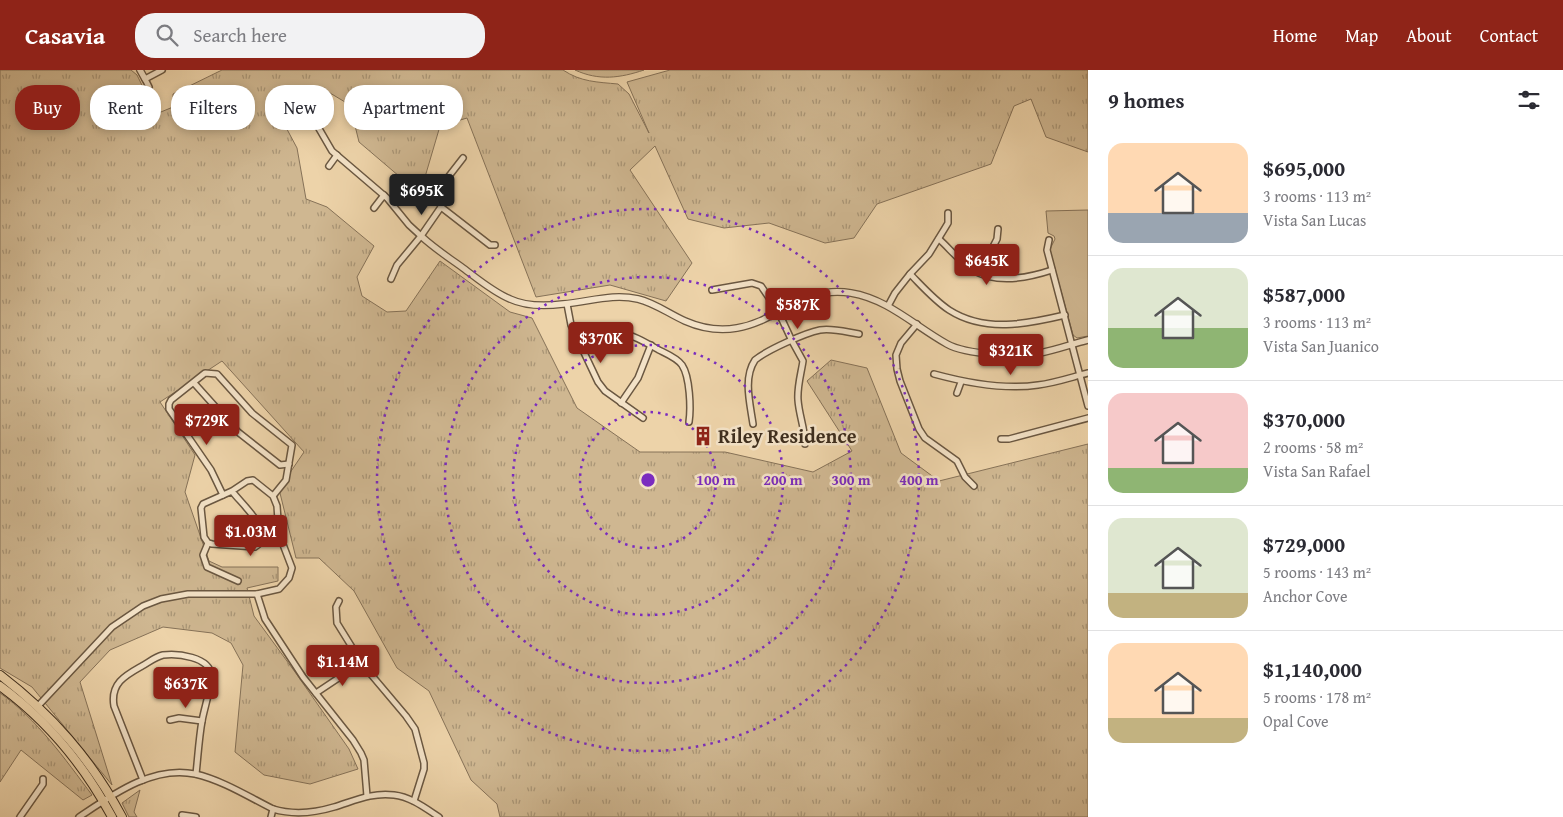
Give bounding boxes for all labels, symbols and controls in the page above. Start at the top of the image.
search box [135,13,485,58]
text: Casavia [25,18,105,53]
icon: search [153,21,181,49]
text: Search here [193,21,287,49]
text: Home [1273,22,1317,49]
text: Map [1345,22,1378,49]
text: About [1406,22,1452,49]
text: Contact [1480,22,1538,49]
chip: Buy [15,85,80,130]
chip: Rent [90,85,161,130]
chip: Filters [171,85,255,130]
chip: New [265,85,334,130]
chip: Apartment [344,85,463,130]
text: 9 homes [1108,85,1184,116]
icon: filters [1515,86,1543,114]
text: $695,000 [1263,153,1345,184]
icon: home [1148,163,1208,223]
pin: $695K [387,174,457,216]
text: $695K [400,178,444,202]
text: 3 rooms · 113 m² [1263,184,1371,208]
text: Vista San Lucas [1263,208,1366,232]
pin: $645K [952,244,1022,286]
text: $645K [965,248,1009,272]
text: $587,000 [1263,279,1345,310]
pin: $587K [763,288,833,330]
icon: home [1148,288,1208,348]
text: $587K [776,292,820,316]
text: 3 rooms · 113 m² [1263,310,1371,334]
pin: $370K [566,322,636,364]
text: $370K [579,326,623,350]
pin: $321K [976,334,1046,376]
text: Vista San Juanico [1263,334,1379,358]
text: $321K [989,338,1033,362]
pin: $729K [172,404,242,446]
text: $370,000 [1263,404,1345,435]
text: $729K [185,408,229,432]
icon: home [1148,413,1208,473]
place label: Riley Residence [718,421,857,450]
building icon: Riley Residence [692,425,714,447]
text: 2 rooms · 58 m² [1263,435,1363,459]
text: Vista San Rafael [1263,459,1370,483]
text: 100 m [696,469,736,490]
text: 200 m [763,469,803,490]
text: 300 m [831,469,871,490]
text: 400 m [899,469,939,490]
centre of rings [639,471,657,489]
pin: $1.03M [210,514,292,557]
text: $1.03M [225,519,277,543]
text: $729,000 [1263,529,1345,560]
icon: home [1148,538,1208,598]
text: 5 rooms · 143 m² [1263,560,1371,584]
text: Anchor Cove [1263,584,1347,608]
pin: $1.14M [302,644,384,687]
text: $1.14M [317,649,369,673]
text: $1,140,000 [1263,654,1362,685]
icon: home [1148,663,1208,723]
pin: $637K [151,666,221,709]
text: $637K [164,671,208,695]
text: 5 rooms · 178 m² [1263,685,1371,709]
text: Opal Cove [1263,709,1329,733]

